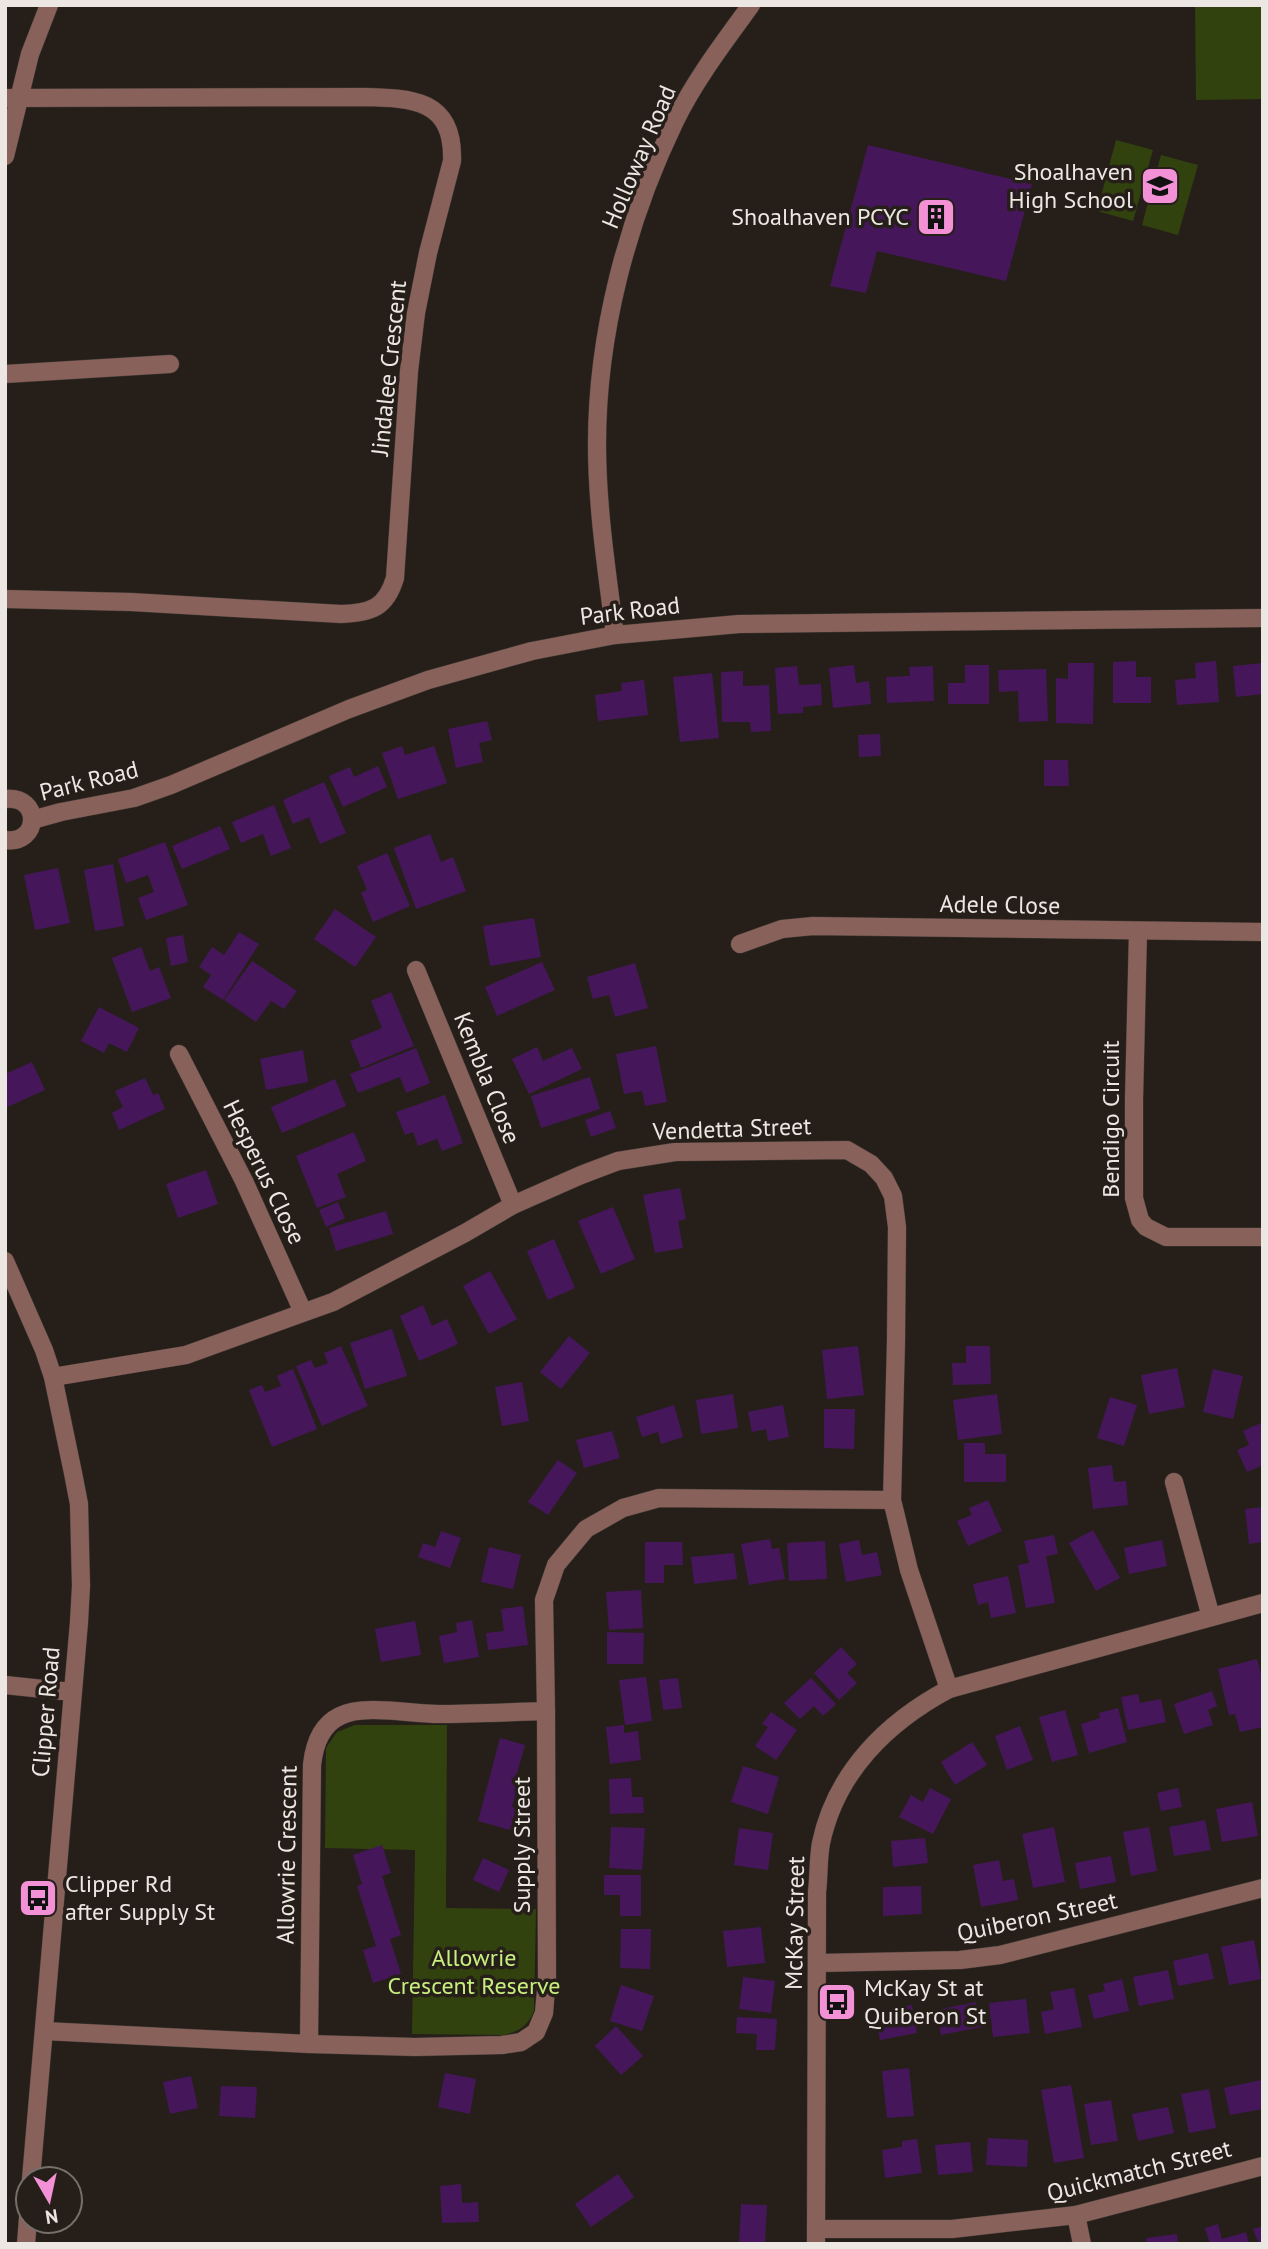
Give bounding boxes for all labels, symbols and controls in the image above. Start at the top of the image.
street label: Holloway Road [594,80,683,233]
place label: Shoalhaven High School [1009,156,1133,215]
school or university icon: Shoalhaven High School [1139,165,1181,207]
building icon: Shoalhaven PCYC [915,196,957,238]
place label: Shoalhaven PCYC [731,201,909,232]
street label: Jindalee Crescent [364,279,413,458]
street label: Park Road [578,589,682,632]
street label: Park Road [36,753,141,808]
street label: Adele Close [939,888,1061,921]
street label: Kembla Close [447,1007,528,1148]
street label: Bendigo Circuit [1095,1040,1126,1198]
street label: Hesperus Close [216,1094,313,1249]
street label: Vendetta Street [651,1110,812,1147]
street label: Clipper Road [24,1646,67,1778]
street label: Allowrie Crescent [269,1765,304,1945]
street label: Supply Street [506,1777,537,1913]
street label: McKay Street [778,1856,811,1990]
place label: Clipper Rd after Supply St [65,1868,215,1927]
bus stop icon: Clipper Rd after Supply St [17,1877,59,1919]
street label: Quiberon Street [954,1884,1120,1949]
park label: Allowrie Crescent Reserve [387,1942,561,2001]
place label: McKay St at Quiberon St [864,1972,986,2031]
bus stop icon: McKay St at Quiberon St [816,1981,858,2023]
street label: Quickmatch Street [1043,2133,1234,2208]
north arrow [14,2165,84,2235]
text: N [44,2204,60,2230]

